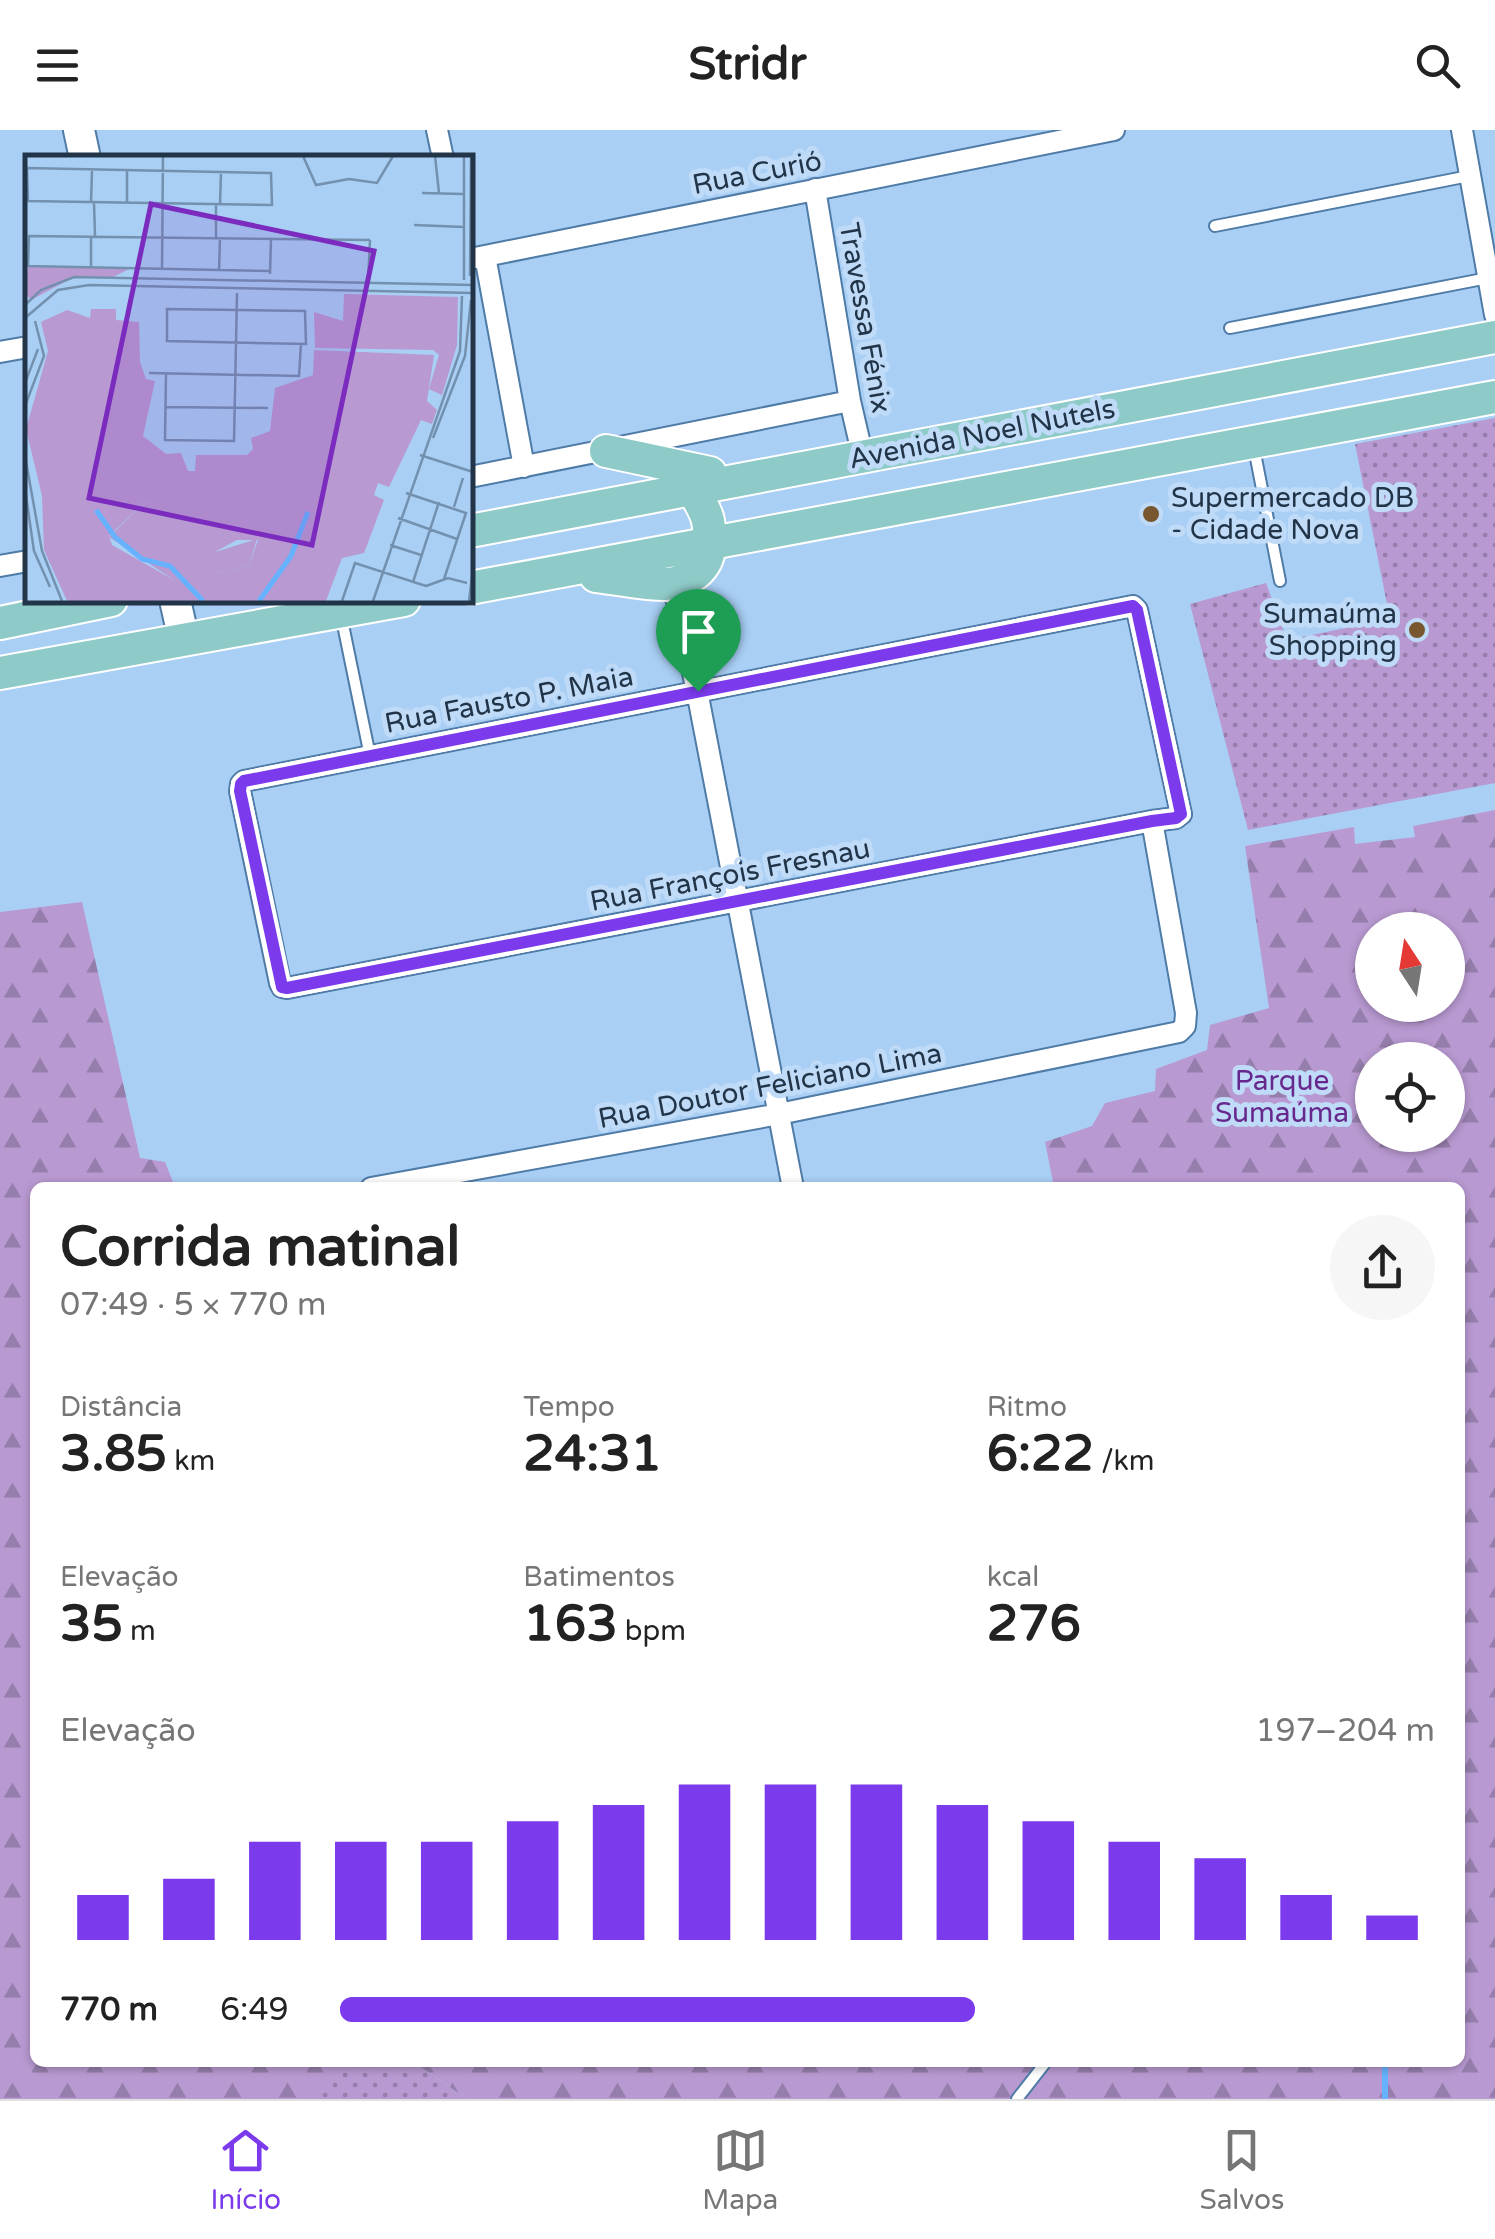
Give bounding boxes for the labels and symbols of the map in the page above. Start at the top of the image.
street label: Rua Curió [689,144,825,202]
inset map [25,155,472,602]
street label: Travessa Fénix [832,220,898,416]
street label: Avenida Noel Nutels [846,392,1118,476]
place label: Supermercado DB - Cidade Nova [1171,481,1414,547]
marker: Supermercado DB - Cidade Nova [1140,503,1162,525]
pin [656,589,741,692]
place label: Sumaúma Shopping [1263,597,1397,663]
marker: Sumaúma Shopping [1406,619,1428,641]
street label: Rua Fausto P. Maia [382,659,636,741]
street label: Rua François Fresnau [587,831,873,919]
north arrow [1355,912,1465,1022]
street label: Rua Doutor Feliciano Lima [595,1036,945,1136]
park label: Parque Sumaúma [1215,1064,1349,1130]

